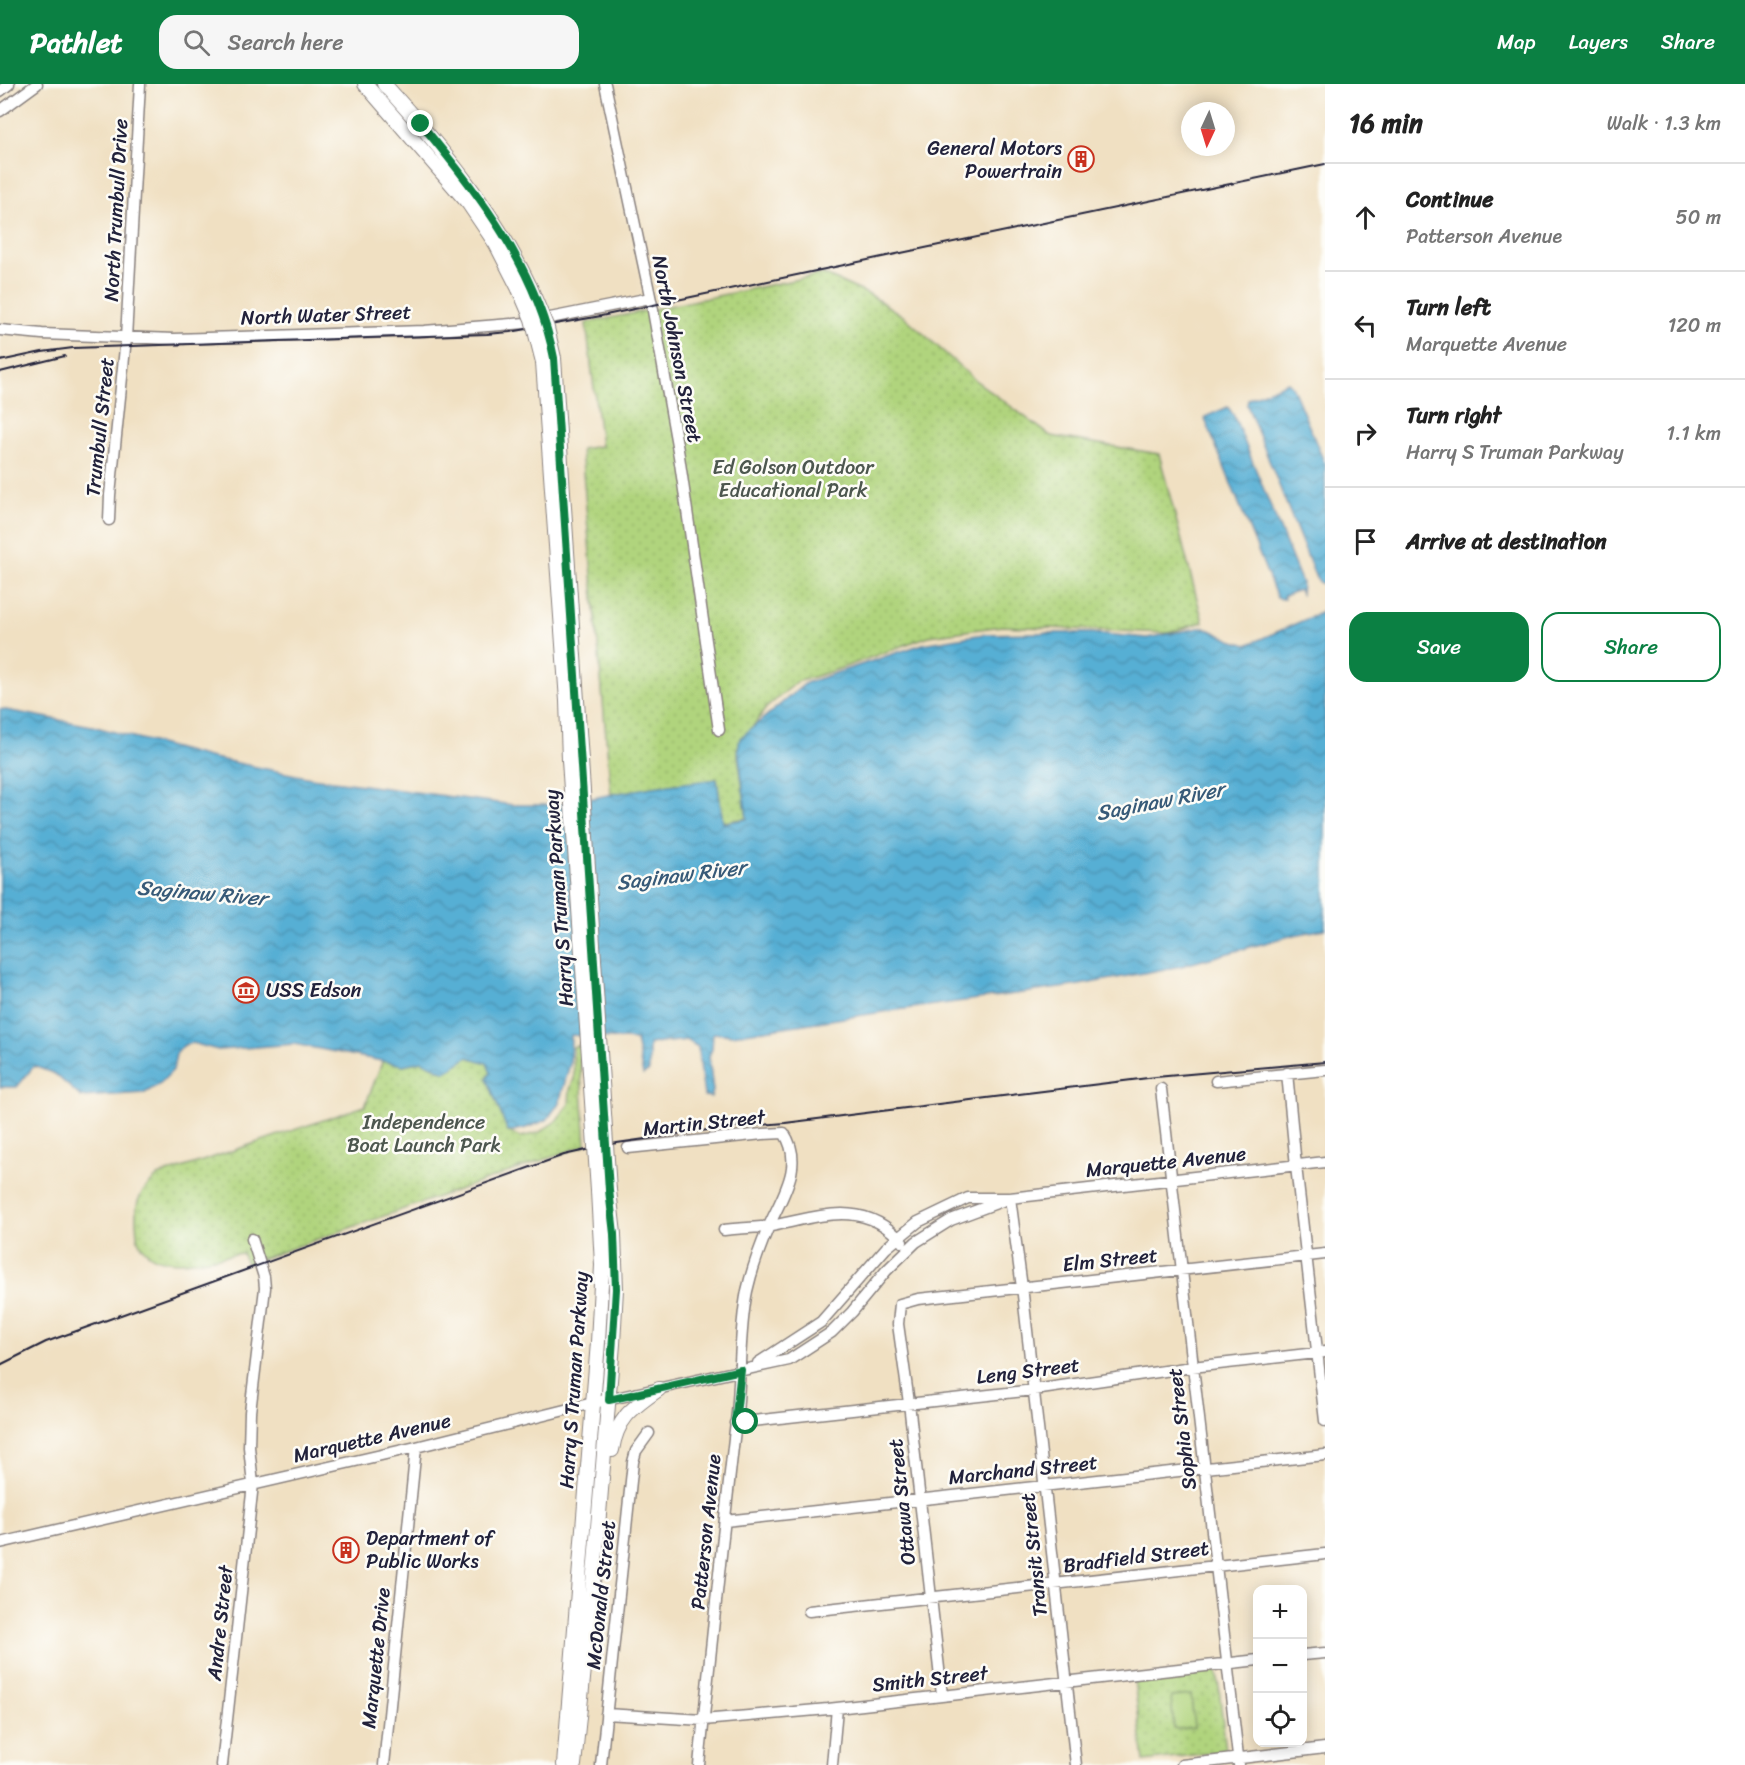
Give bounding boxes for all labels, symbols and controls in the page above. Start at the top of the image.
search box [159,15,579,69]
text: Pathlet [30,18,123,67]
text: Search here [228,23,343,62]
text: Map [1497,23,1536,61]
text: Layers [1569,23,1628,61]
text: Share [1661,23,1715,61]
icon: search [180,26,213,59]
text: 16 min [1349,100,1423,146]
north arrow [1181,102,1235,156]
text: Walk · 1.3 km [1607,106,1721,141]
route end [407,110,433,136]
street label: North Trumbull Drive [94,118,138,302]
place label: General Motors Powertrain [927,131,1063,189]
building icon: General Motors Powertrain [1066,144,1096,174]
text: Continue [1406,180,1494,219]
text: 50 m [1676,200,1721,235]
icon: ahead [1349,201,1382,234]
text: Patterson Avenue [1406,219,1562,254]
street label: North Johnson Street [642,252,712,446]
text: Turn left [1406,288,1491,327]
street label: North Water Street [240,295,412,335]
text: 120 m [1668,308,1721,343]
icon: left [1349,309,1382,342]
text: Marquette Avenue [1406,327,1567,362]
street label: Trumbull Street [75,355,125,498]
text: Turn right [1406,396,1501,435]
text: 1.1 km [1667,416,1721,451]
icon: right [1349,417,1382,450]
text: Harry S Truman Parkway [1406,435,1624,470]
park label: Ed Golson Outdoor Educational Park [713,450,875,508]
text: Arrive at destination [1406,522,1607,561]
icon: arrive [1349,525,1382,558]
button: Save [1349,612,1529,682]
button: Share [1541,612,1721,682]
water label: Saginaw River [1093,769,1232,832]
street label: Harry S Truman Parkway [534,788,584,1008]
water label: Saginaw River [614,848,752,902]
water label: Saginaw River [136,868,273,918]
place label: USS Edson [266,973,362,1008]
museum icon: USS Edson [231,975,261,1005]
street label: Martin Street [641,1099,768,1147]
park label: Independence Boat Launch Park [347,1105,501,1163]
street label: Marquette Avenue [1084,1136,1248,1188]
street label: Elm Street [1061,1238,1160,1282]
street label: Harry S Truman Parkway [549,1270,599,1490]
street label: Leng Street [974,1347,1082,1395]
street label: Sophia Street [1157,1366,1207,1492]
street label: Marquette Avenue [290,1403,454,1473]
route start [732,1408,758,1434]
street label: Ottawa Street [878,1437,926,1567]
street label: Marchand Street [947,1445,1100,1495]
street label: Patterson Avenue [680,1452,732,1611]
street label: Transit Street [1010,1491,1058,1619]
street label: McDonald Street [576,1519,626,1671]
place label: Department of Public Works [366,1521,496,1579]
street label: Bradfield Street [1061,1531,1211,1583]
building icon: Department of Public Works [331,1535,361,1565]
street label: Andre Street [196,1563,244,1683]
map controls [1253,1585,1307,1747]
button: + [1253,1585,1307,1639]
street label: Marquette Drive [351,1586,401,1730]
button: − [1253,1639,1307,1693]
street label: Smith Street [870,1655,990,1702]
button: locate [1253,1693,1307,1747]

